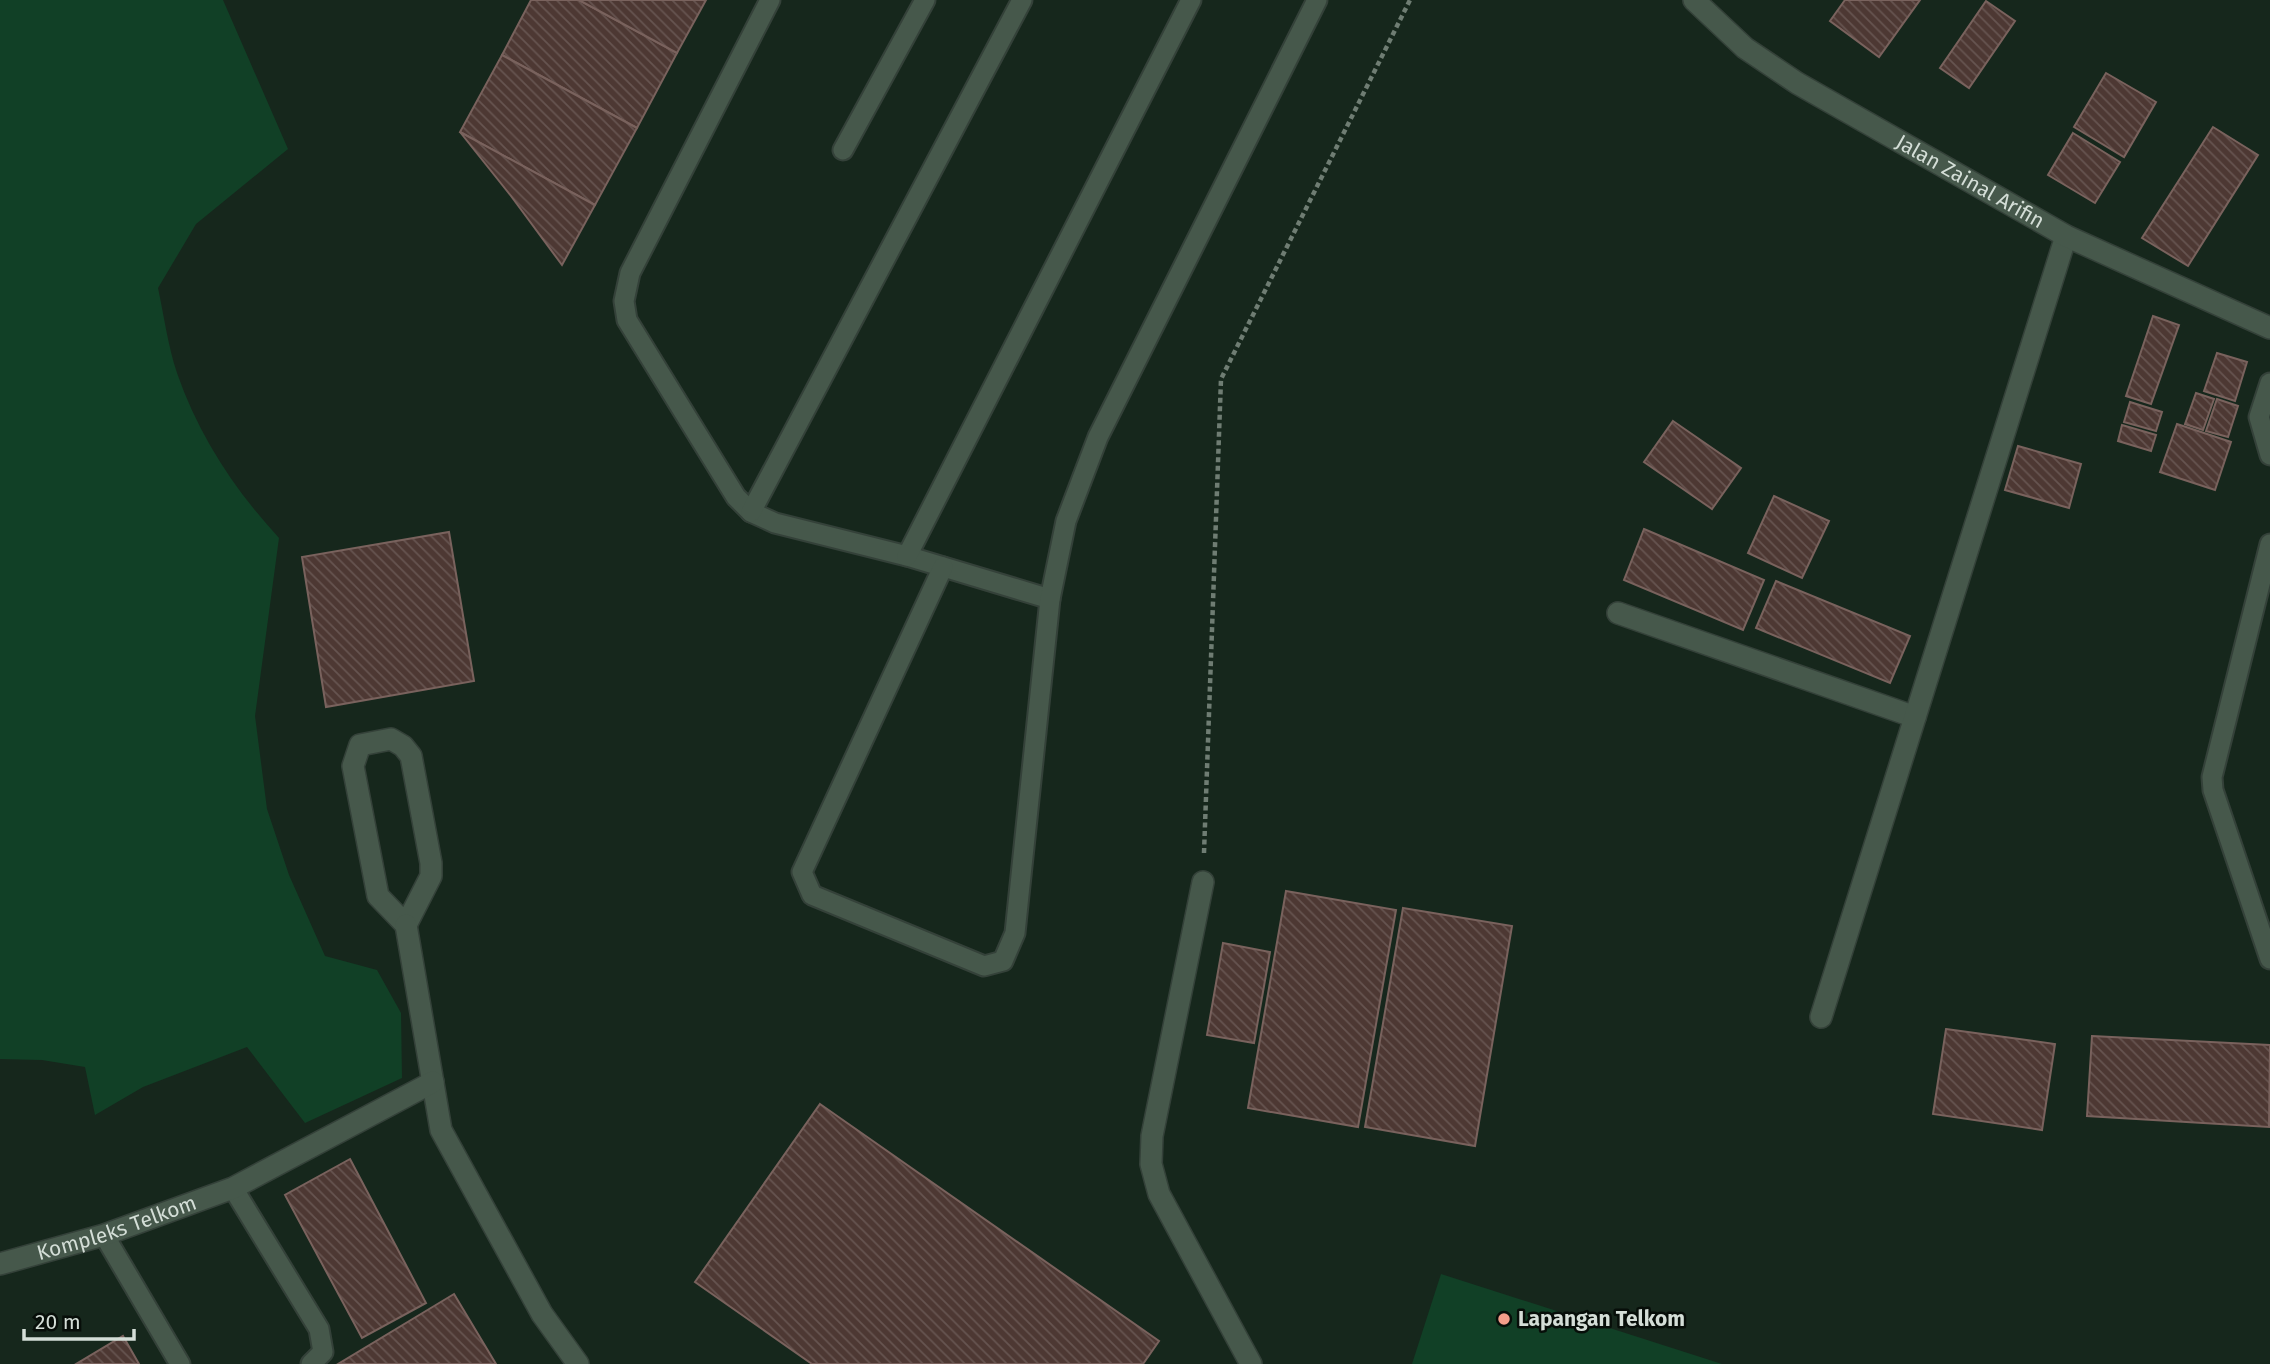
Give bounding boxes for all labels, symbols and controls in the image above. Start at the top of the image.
street label: Jalan Zainal Arifin [1891,129,2049,234]
street label: Kompleks Telkom [34,1189,200,1266]
scale bar [24,1298,135,1342]
place label: Lapangan Telkom [1518,1306,1685,1332]
text: 20 m [35,1309,81,1335]
marker: Lapangan Telkom [1496,1311,1512,1327]

